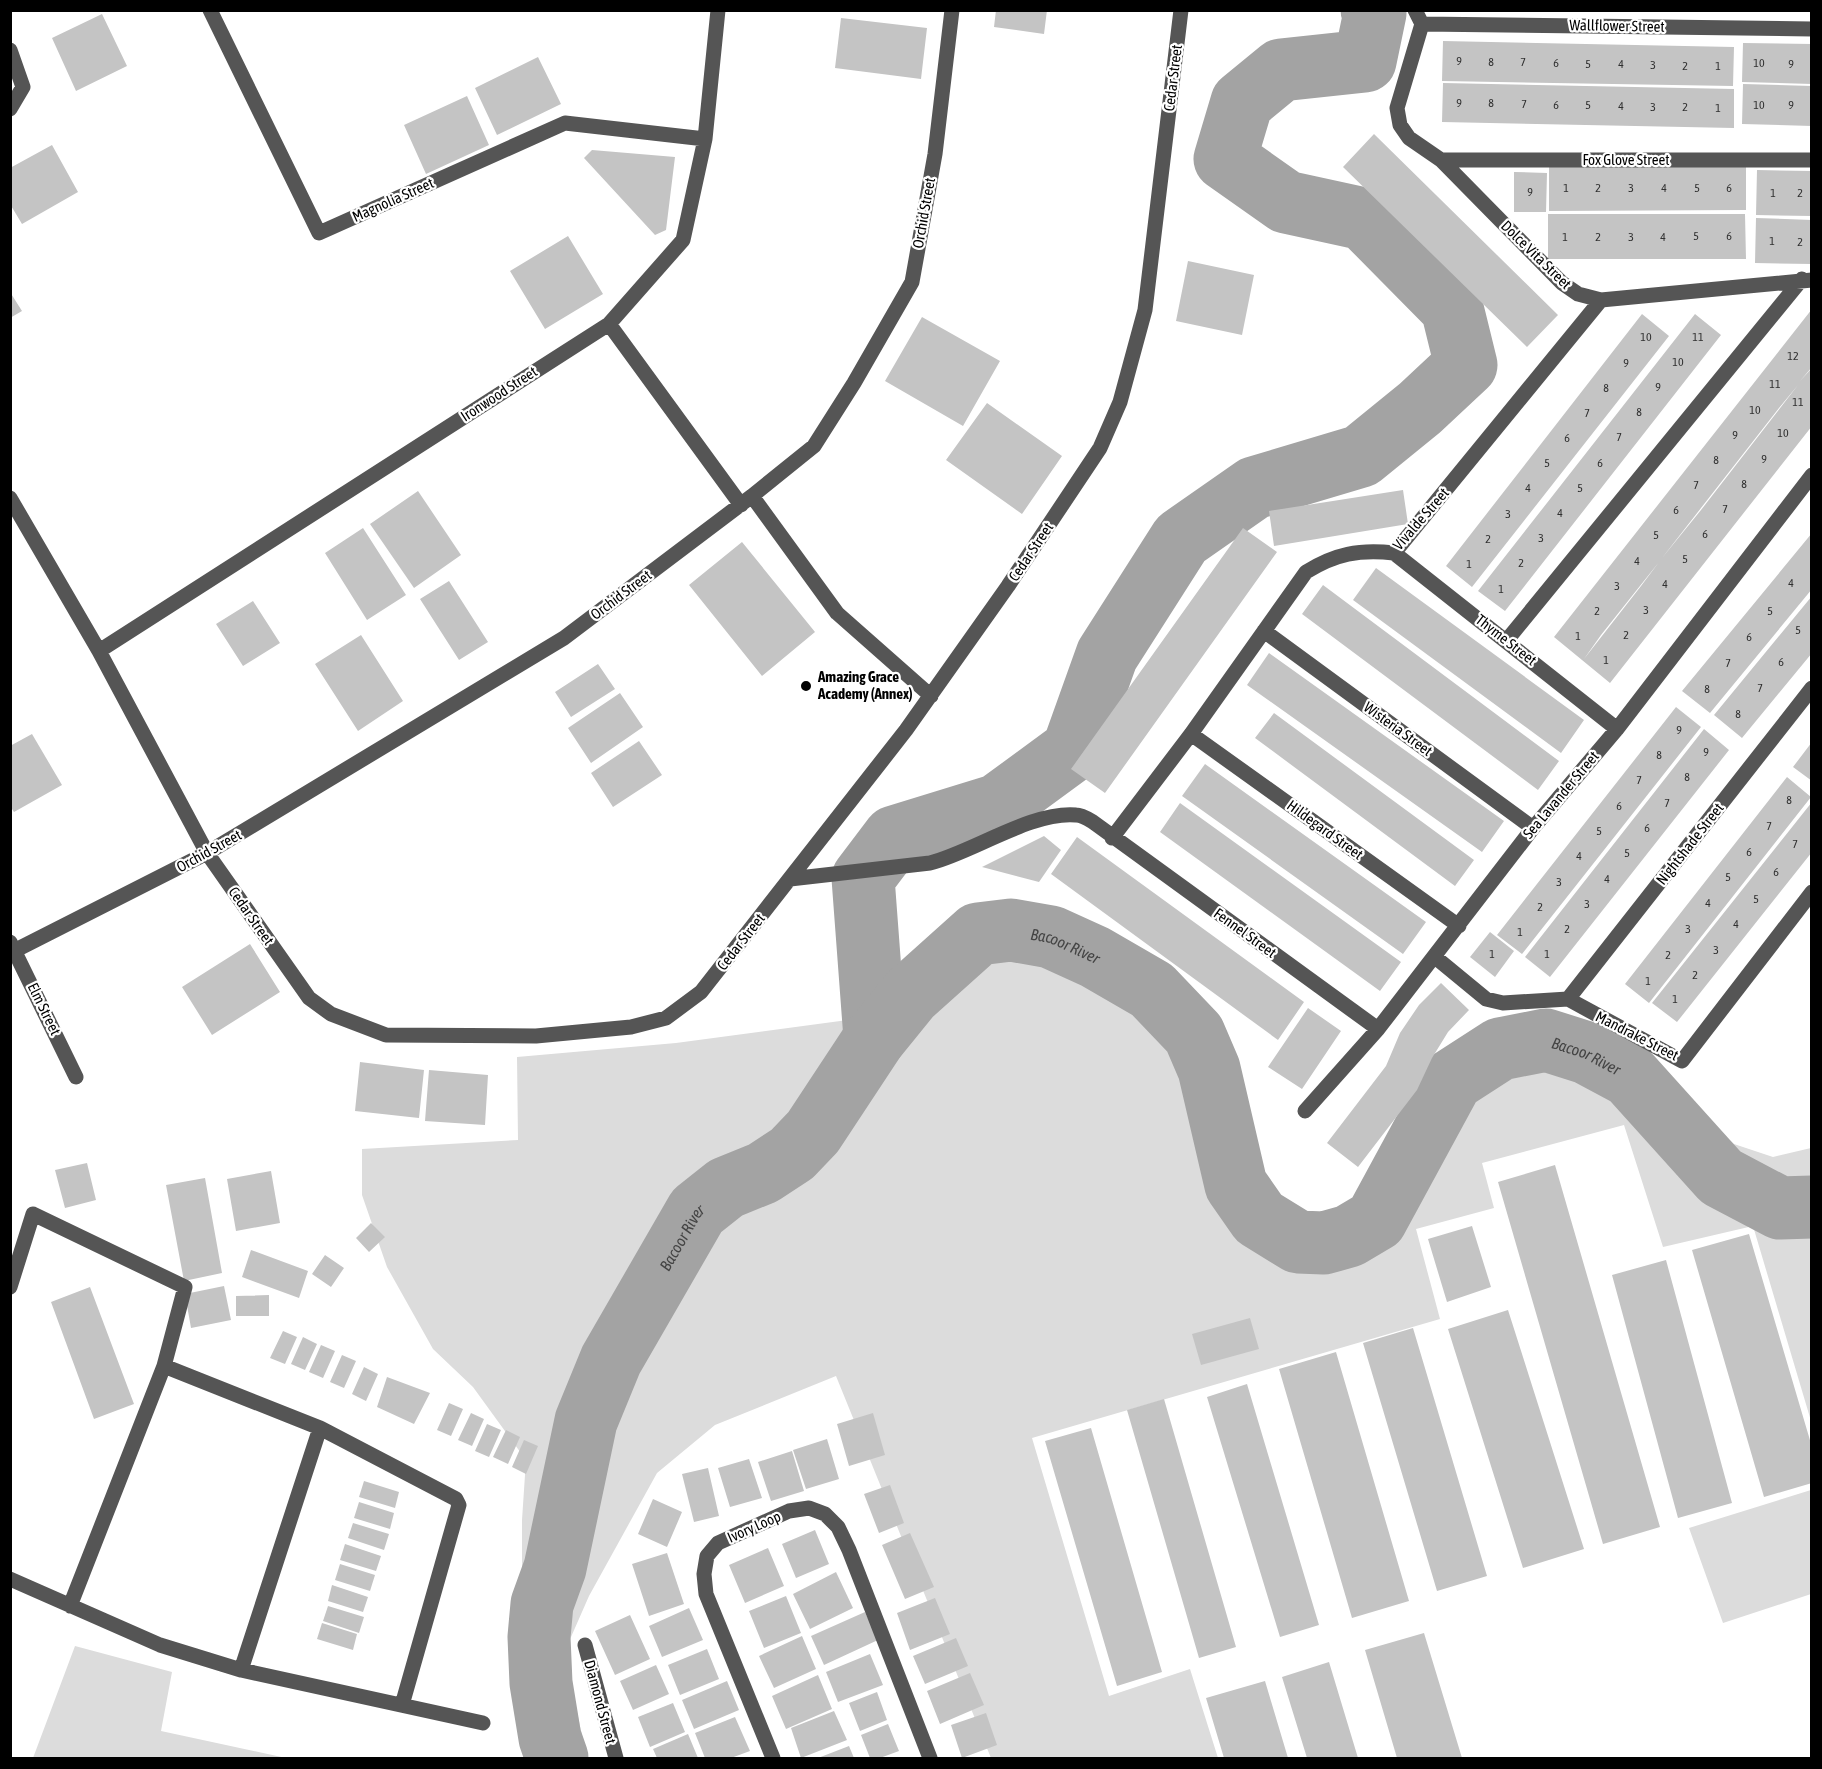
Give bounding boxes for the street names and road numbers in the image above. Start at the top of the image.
street label: Wallflower Street [1569,16,1665,35]
street label: Cedar Street [1160,44,1185,112]
street label: Fox Glove Street [1582,151,1670,168]
street label: Magnolia Street [350,174,436,225]
street label: Orchid Street [909,176,938,250]
street label: Dolce Vita Street [1498,217,1575,292]
street label: Ironwood Street [457,363,540,425]
street label: Vivalde Street [1389,484,1452,553]
street label: Cedar Street [1005,519,1056,584]
street label: Orchid Street [587,566,654,623]
street label: Thyme Street [1473,611,1540,669]
street label: Wisteria Street [1361,698,1436,759]
street label: Sea Lavander Street [1519,748,1602,842]
street label: Hildegard Street [1284,796,1367,863]
street label: Nightshade Street [1652,800,1727,888]
street label: Orchid Street [173,826,244,875]
street label: Cedar Street [225,883,278,948]
street label: Fennel Street [1211,904,1280,961]
street label: Cedar Street [713,910,768,973]
street label: Elm Street [25,980,64,1038]
street label: Mandrake Street [1593,1007,1681,1064]
street label: Ivory Loop [724,1507,783,1546]
street label: Diamond Street [581,1658,620,1746]

